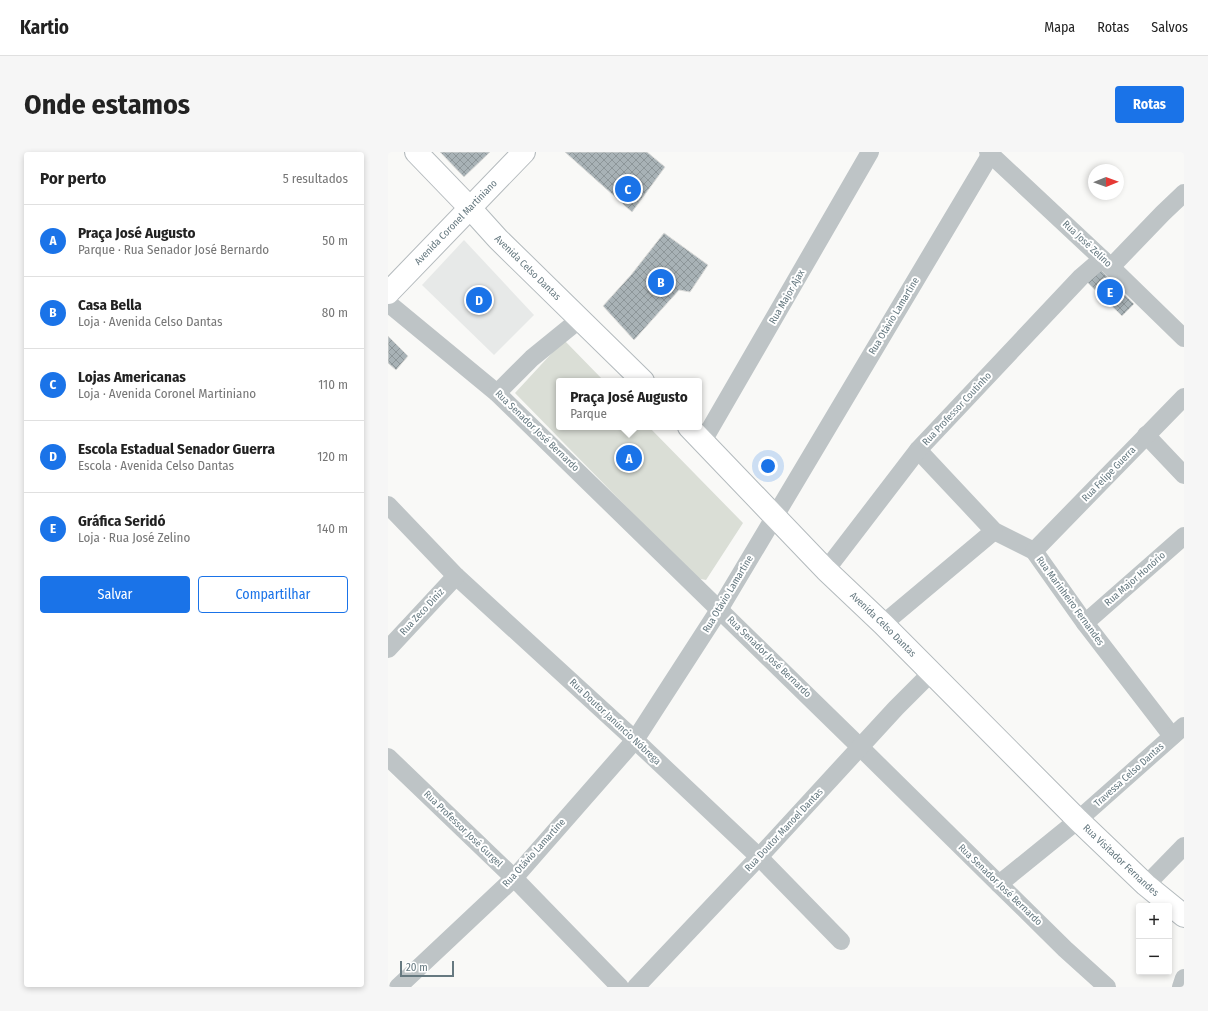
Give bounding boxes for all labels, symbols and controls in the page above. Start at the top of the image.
text: Kartio [20,16,69,39]
text: Mapa [1044,19,1075,36]
text: Rotas [1097,19,1129,36]
text: Salvos [1151,19,1188,36]
button: Rotas [1115,86,1184,123]
text: Onde estamos [24,88,190,121]
north arrow [1088,164,1124,200]
text: Por perto [40,168,106,189]
text: 5 resultados [283,171,348,186]
pin: C [615,174,641,204]
street label: Avenida Coronel Martiniano [412,177,500,268]
street label: Rua José Zelino [1060,218,1114,270]
text: Praça José Augusto [78,224,196,242]
text: A [49,233,57,248]
text: 50 m [322,233,348,248]
street label: Avenida Celso Dantas [492,233,563,303]
text: Parque · Rua Senador José Bernardo [78,242,269,257]
pin: B [648,267,674,297]
street label: Rua Major Ajax [767,267,808,326]
street label: Rua Otávio Lamartine [866,275,922,357]
pin: E [1097,277,1123,307]
pin: D [466,285,492,315]
text: Casa Bella [78,296,142,314]
text: B [49,305,57,320]
text: 80 m [322,305,348,320]
text: Loja · Avenida Celso Dantas [78,314,223,329]
text: Lojas Americanas [78,368,186,386]
street label: Rua Professor Coutinho [920,370,994,448]
text: C [50,377,56,392]
text: 110 m [318,377,348,392]
popup [556,378,702,430]
text: Loja · Avenida Coronel Martiniano [78,386,256,401]
street label: Rua Senador José Bernardo [493,388,581,474]
text: Praça José Augusto [570,388,688,406]
text: Parque [570,406,607,421]
text: Escola Estadual Senador Guerra [78,440,275,458]
pin: A [616,443,642,473]
street label: Rua Felipe Guerra [1080,444,1138,504]
text: D [49,449,57,464]
text: 120 m [317,449,348,464]
your location [758,456,778,476]
text: Escola · Avenida Celso Dantas [78,458,234,473]
text: Gráfica Seridó [78,512,166,530]
text: E [50,521,56,536]
text: 140 m [317,521,348,536]
text: Loja · Rua José Zelino [78,530,190,545]
street label: Rua Major Honório [1102,549,1168,609]
street label: Rua Otávio Lamartine [700,553,756,635]
street label: Rua Marinheiro Fernandes [1034,554,1106,648]
button: Salvar [40,576,190,613]
button: Compartilhar [198,576,348,613]
street label: Rua Zeco Diniz [397,586,447,638]
street label: Avenida Celso Dantas [847,590,919,660]
street label: Rua Senador José Bernardo [725,614,813,700]
street label: Rua Doutor Janúncio Nóbrega [567,676,664,768]
street label: Travessa Celso Dantas [1092,741,1166,809]
street label: Rua Doutor Manoel Dantas [742,786,826,874]
street label: Rua Professor José Gurgel [421,788,505,870]
street label: Rua Otávio Lamartine [500,816,568,890]
street label: Rua Visitador Fernandes [1080,822,1161,899]
street label: Rua Senador José Bernardo [956,842,1044,928]
map controls [1136,903,1172,975]
button: + [1136,903,1172,939]
button: − [1136,939,1172,975]
scale bar [400,959,454,978]
text: 20 m [406,961,428,974]

